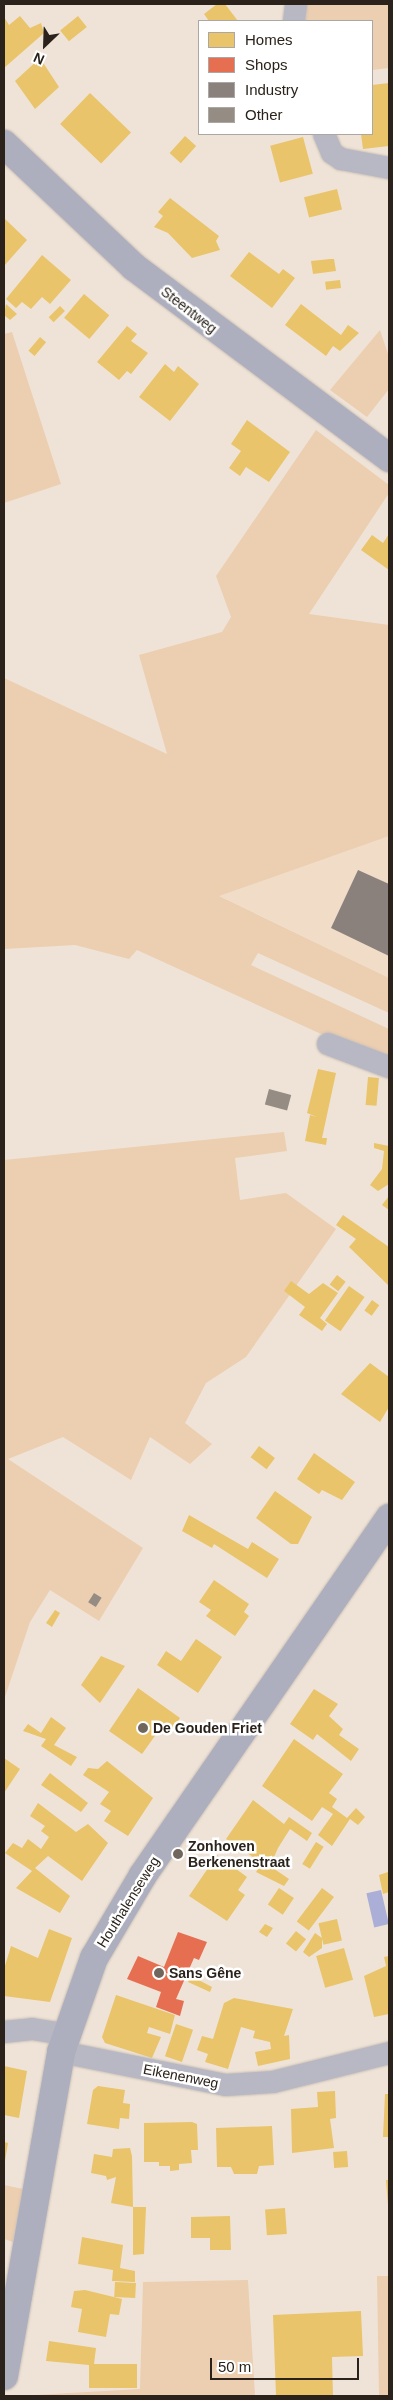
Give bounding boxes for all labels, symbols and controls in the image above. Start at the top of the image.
north arrow [20,20,70,70]
legend [198,20,373,135]
text: Homes [245,31,293,48]
text: N [31,49,47,68]
text: Shops [245,56,288,73]
text: Industry [245,81,298,98]
text: Other [245,106,283,123]
street label: Steentweg [158,283,220,337]
place label: De Gouden Friet [153,1720,262,1736]
marker: De Gouden Friet [137,1722,149,1734]
place label: Zonhoven Berkenenstraat [188,1838,290,1870]
marker: Zonhoven Berkenenstraat [172,1848,184,1860]
street label: Houthalenseweg [93,1853,163,1951]
place label: Sans Gêne [169,1965,241,1981]
marker: Sans Gêne [153,1967,165,1979]
street label: Eikenenweg [142,2060,220,2092]
scale bar [213,2348,362,2380]
text: 50 m [218,2358,251,2375]

